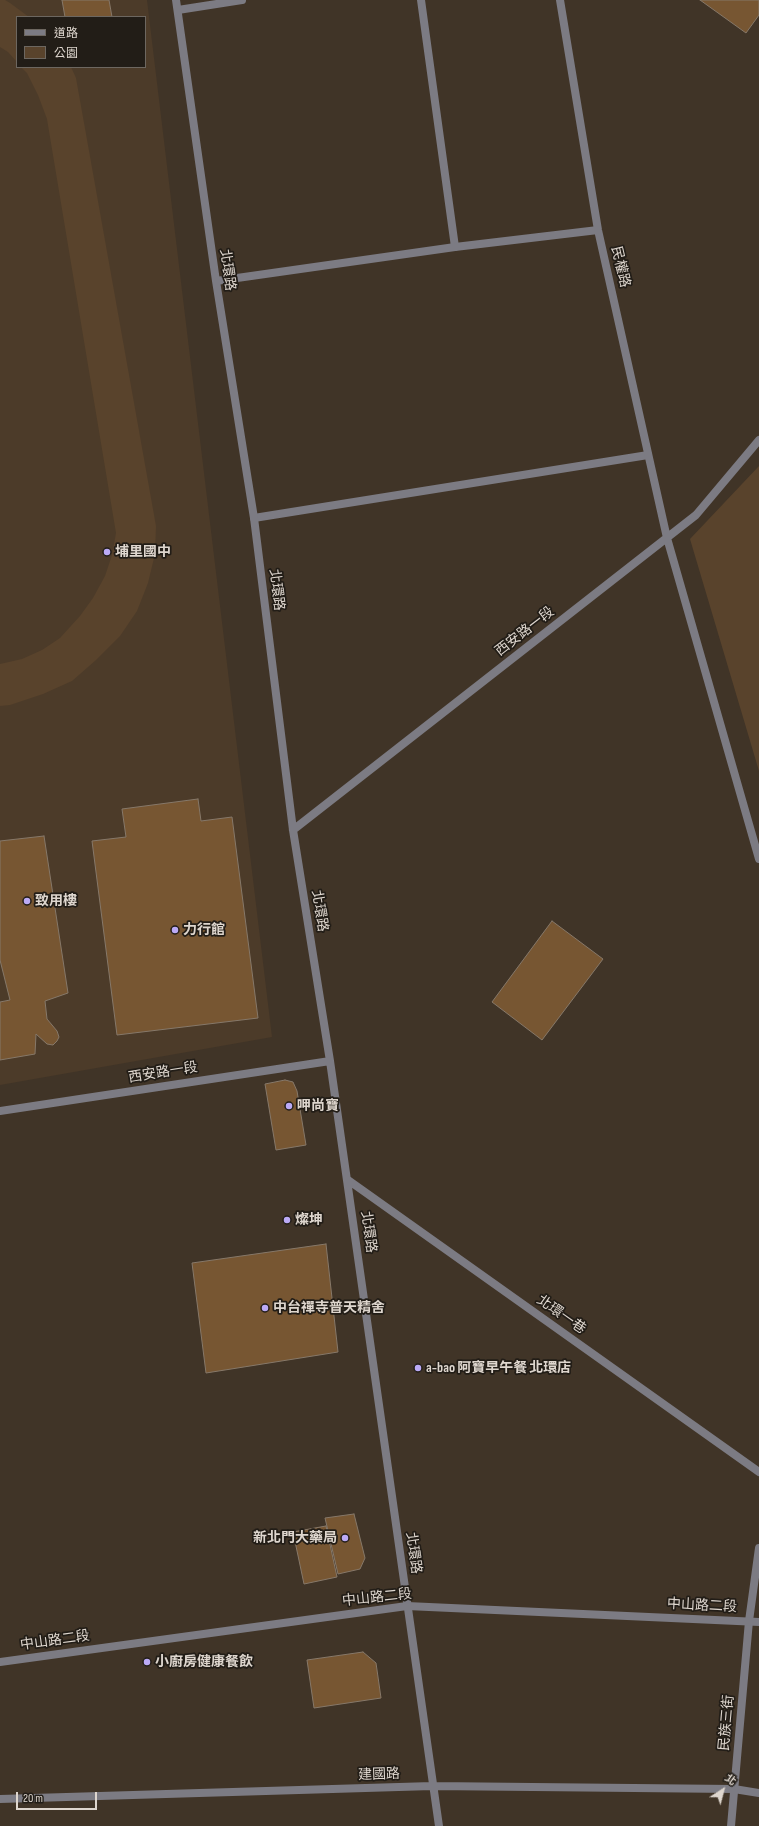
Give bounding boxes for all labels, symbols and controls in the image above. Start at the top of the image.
legend [16,16,146,68]
text: 道路 [54,26,78,41]
text: 公園 [54,46,78,61]
street label: 民權路 [607,245,633,289]
street label: 北環路 [216,248,238,292]
place label: 埔里國中 [115,544,171,560]
marker: 埔里國中 [102,547,112,557]
street label: 北環路 [265,568,287,612]
street label: 西安路一段 [492,604,558,660]
street label: 北環路 [307,889,331,933]
place label: 致用樓 [35,893,77,909]
marker: 致用樓 [22,896,32,906]
place label: 力行館 [183,922,225,938]
marker: 力行館 [170,925,180,935]
street label: 西安路一段 [127,1059,199,1087]
place label: 呷尚寶 [297,1098,339,1114]
marker: 呷尚寶 [284,1101,294,1111]
street label: 北環路 [357,1210,379,1254]
place label: 燦坤 [295,1212,323,1228]
marker: 燦坤 [282,1215,292,1225]
street label: 北環一巷 [533,1292,589,1338]
place label: 中台禪寺普天精舍 [273,1300,385,1316]
marker: 中台禪寺普天精舍 [260,1303,270,1313]
place label: a-bao 阿寶早午餐 北環店 [426,1360,571,1376]
marker: a-bao 阿寶早午餐 北環店 [413,1363,423,1373]
place label: 新北門大藥局 [253,1530,337,1546]
street label: 北環路 [402,1531,424,1575]
marker: 新北門大藥局 [340,1533,350,1543]
street label: 中山路二段 [341,1586,413,1610]
street label: 中山路二段 [667,1596,737,1616]
street label: 中山路二段 [19,1628,91,1654]
place label: 小廚房健康餐飲 [155,1654,253,1670]
marker: 小廚房健康餐飲 [142,1657,152,1667]
street label: 民族三街 [716,1694,738,1752]
street label: 建國路 [358,1766,400,1784]
north arrow [703,1770,743,1810]
text: 北 [722,1771,739,1788]
scale bar [18,1784,99,1810]
text: 20 m [23,1791,43,1806]

